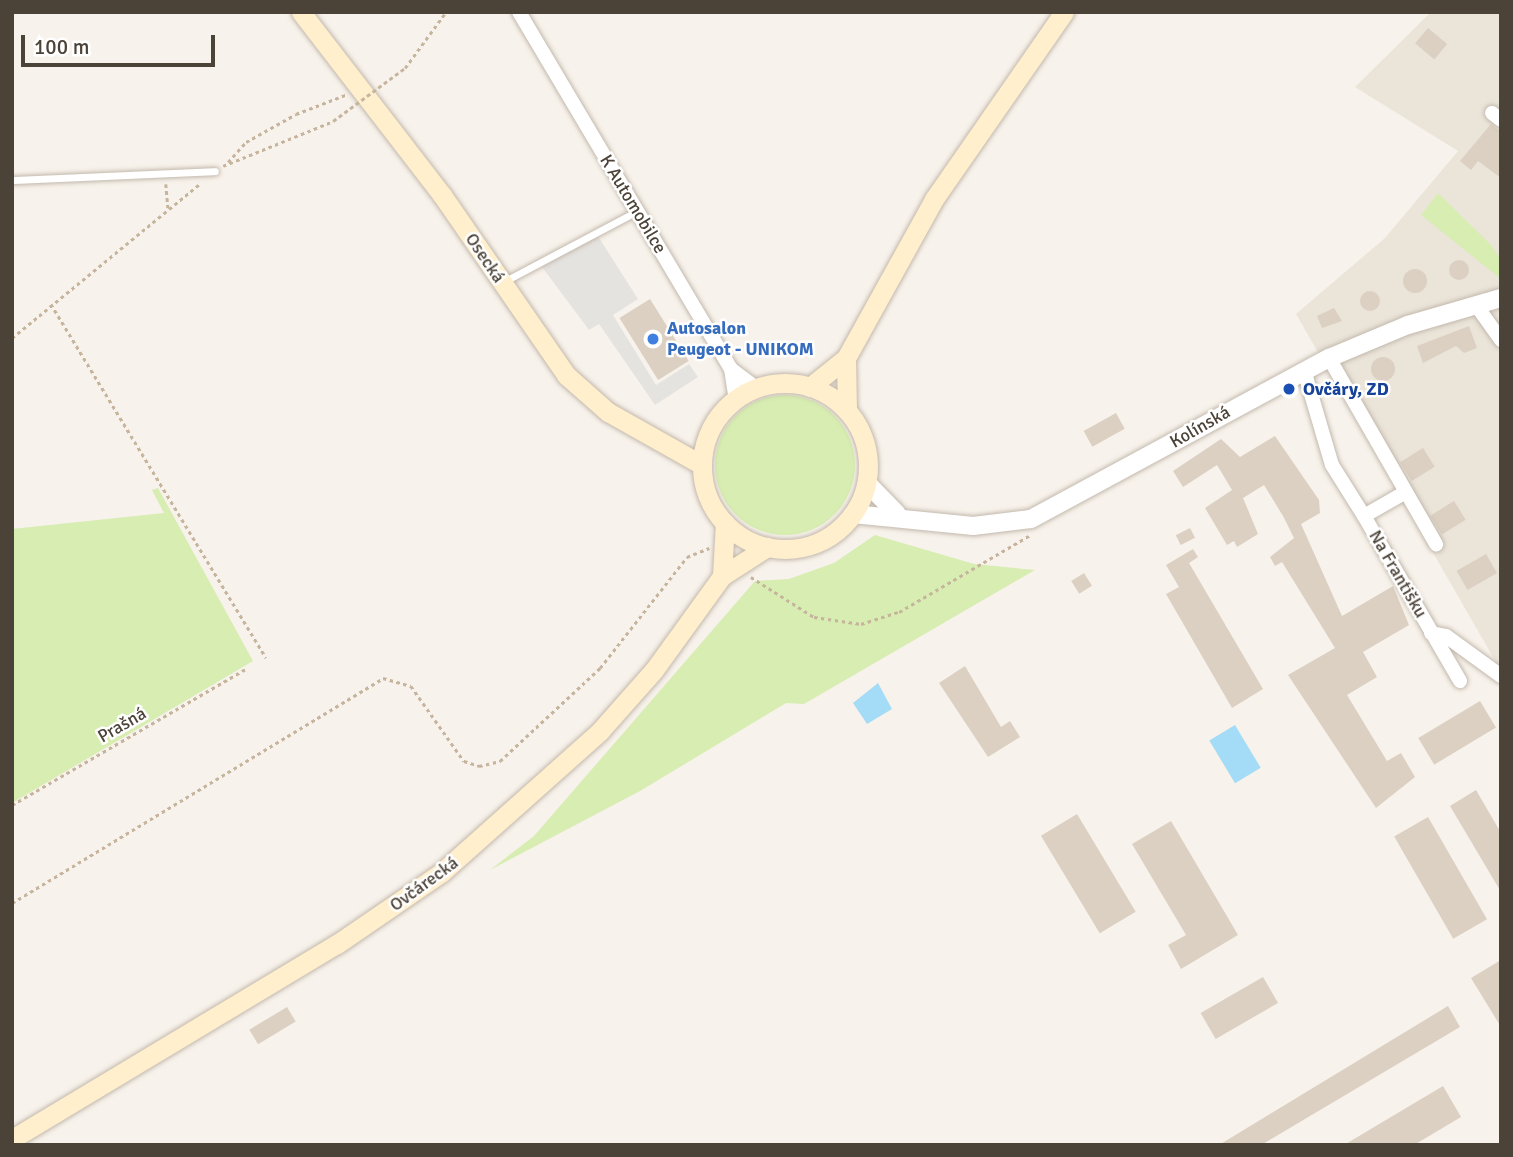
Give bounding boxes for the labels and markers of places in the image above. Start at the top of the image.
place label: Autosalon Peugeot - UNIKOM [667,318,814,360]
marker: Autosalon Peugeot - UNIKOM [645,331,661,347]
place label: Ovčáry, ZD [1303,378,1389,400]
marker: Ovčáry, ZD [1281,381,1297,397]

